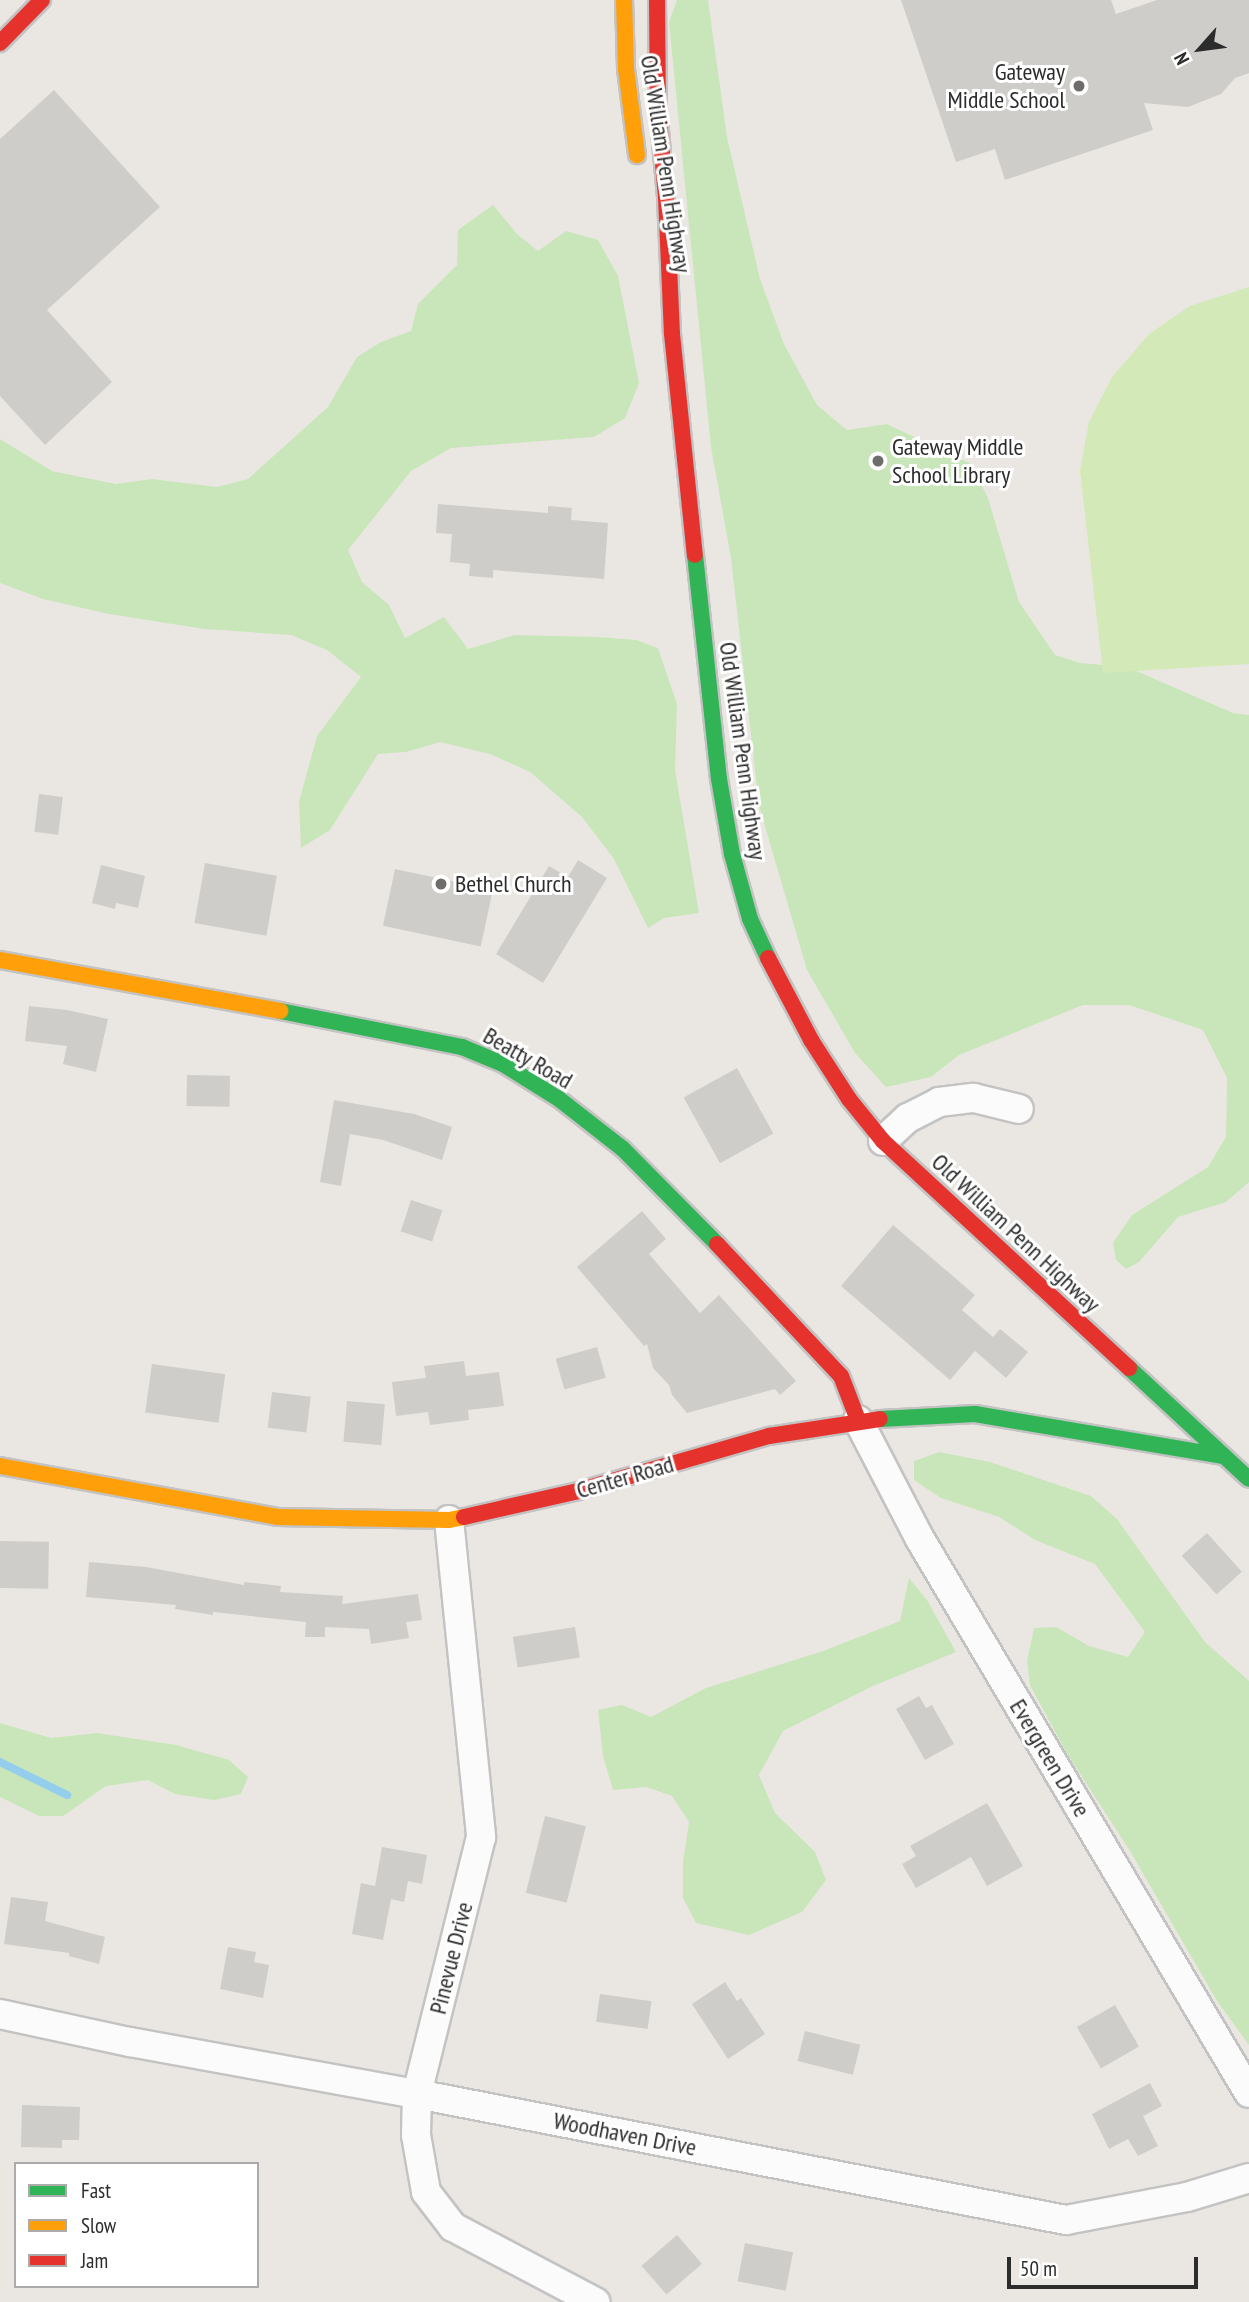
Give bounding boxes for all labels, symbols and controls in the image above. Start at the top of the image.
north arrow [1165,14,1235,84]
text: N [1168,49,1194,69]
street label: Old William Penn Highway [635,53,697,275]
place label: Gateway Middle School [947,58,1065,114]
marker: Gateway Middle School [1071,78,1087,94]
place label: Gateway Middle School Library [892,433,1024,489]
marker: Gateway Middle School Library [870,453,886,469]
street label: Old William Penn Highway [713,640,773,862]
place label: Bethel Church [455,870,572,898]
marker: Bethel Church [433,876,449,892]
street label: Beatty Road [478,1021,578,1095]
street label: Old William Penn Highway [926,1147,1106,1319]
street label: Center Road [573,1449,677,1505]
street label: Evergreen Drive [1004,1694,1096,1822]
street label: Pinevue Drive [423,1899,479,2017]
street label: Woodhaven Drive [551,2106,699,2162]
legend [14,2162,259,2288]
text: Fast [81,2177,111,2204]
text: Slow [81,2212,116,2239]
scale bar [1011,2242,1202,2286]
text: Jam [81,2247,108,2274]
text: 50 m [1020,2255,1057,2282]

